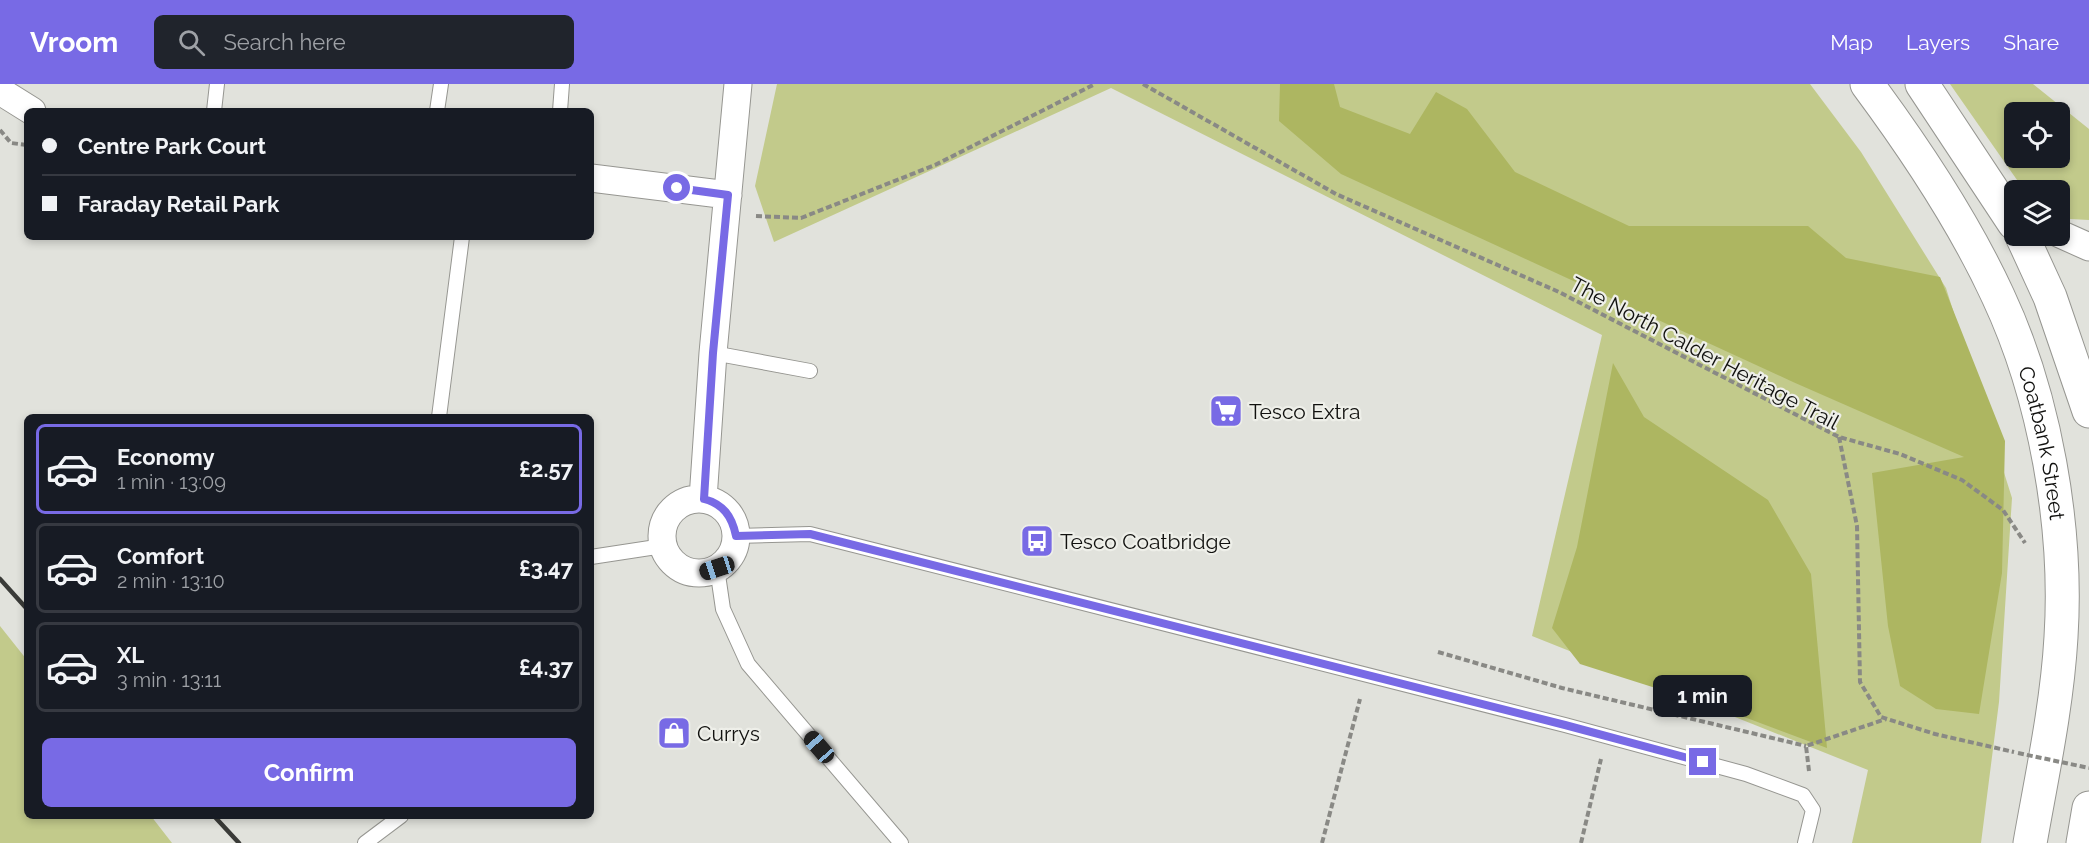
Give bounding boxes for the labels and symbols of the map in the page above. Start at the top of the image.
route start [663,174,690,201]
street label: The North Calder Heritage Trail [1566,271,1844,435]
street label: Coatbank Street [2014,363,2070,521]
supermarket icon: Tesco Extra [1208,393,1244,429]
place label: Tesco Extra [1249,399,1360,424]
bus stop icon: Tesco Coatbridge [1019,523,1055,559]
place label: Tesco Coatbridge [1060,529,1231,554]
car [697,554,737,582]
callout: 1 min [1654,675,1752,717]
shop icon: Currys [656,715,692,751]
place label: Currys [697,721,760,746]
car [800,728,838,766]
route end [1689,748,1716,775]

